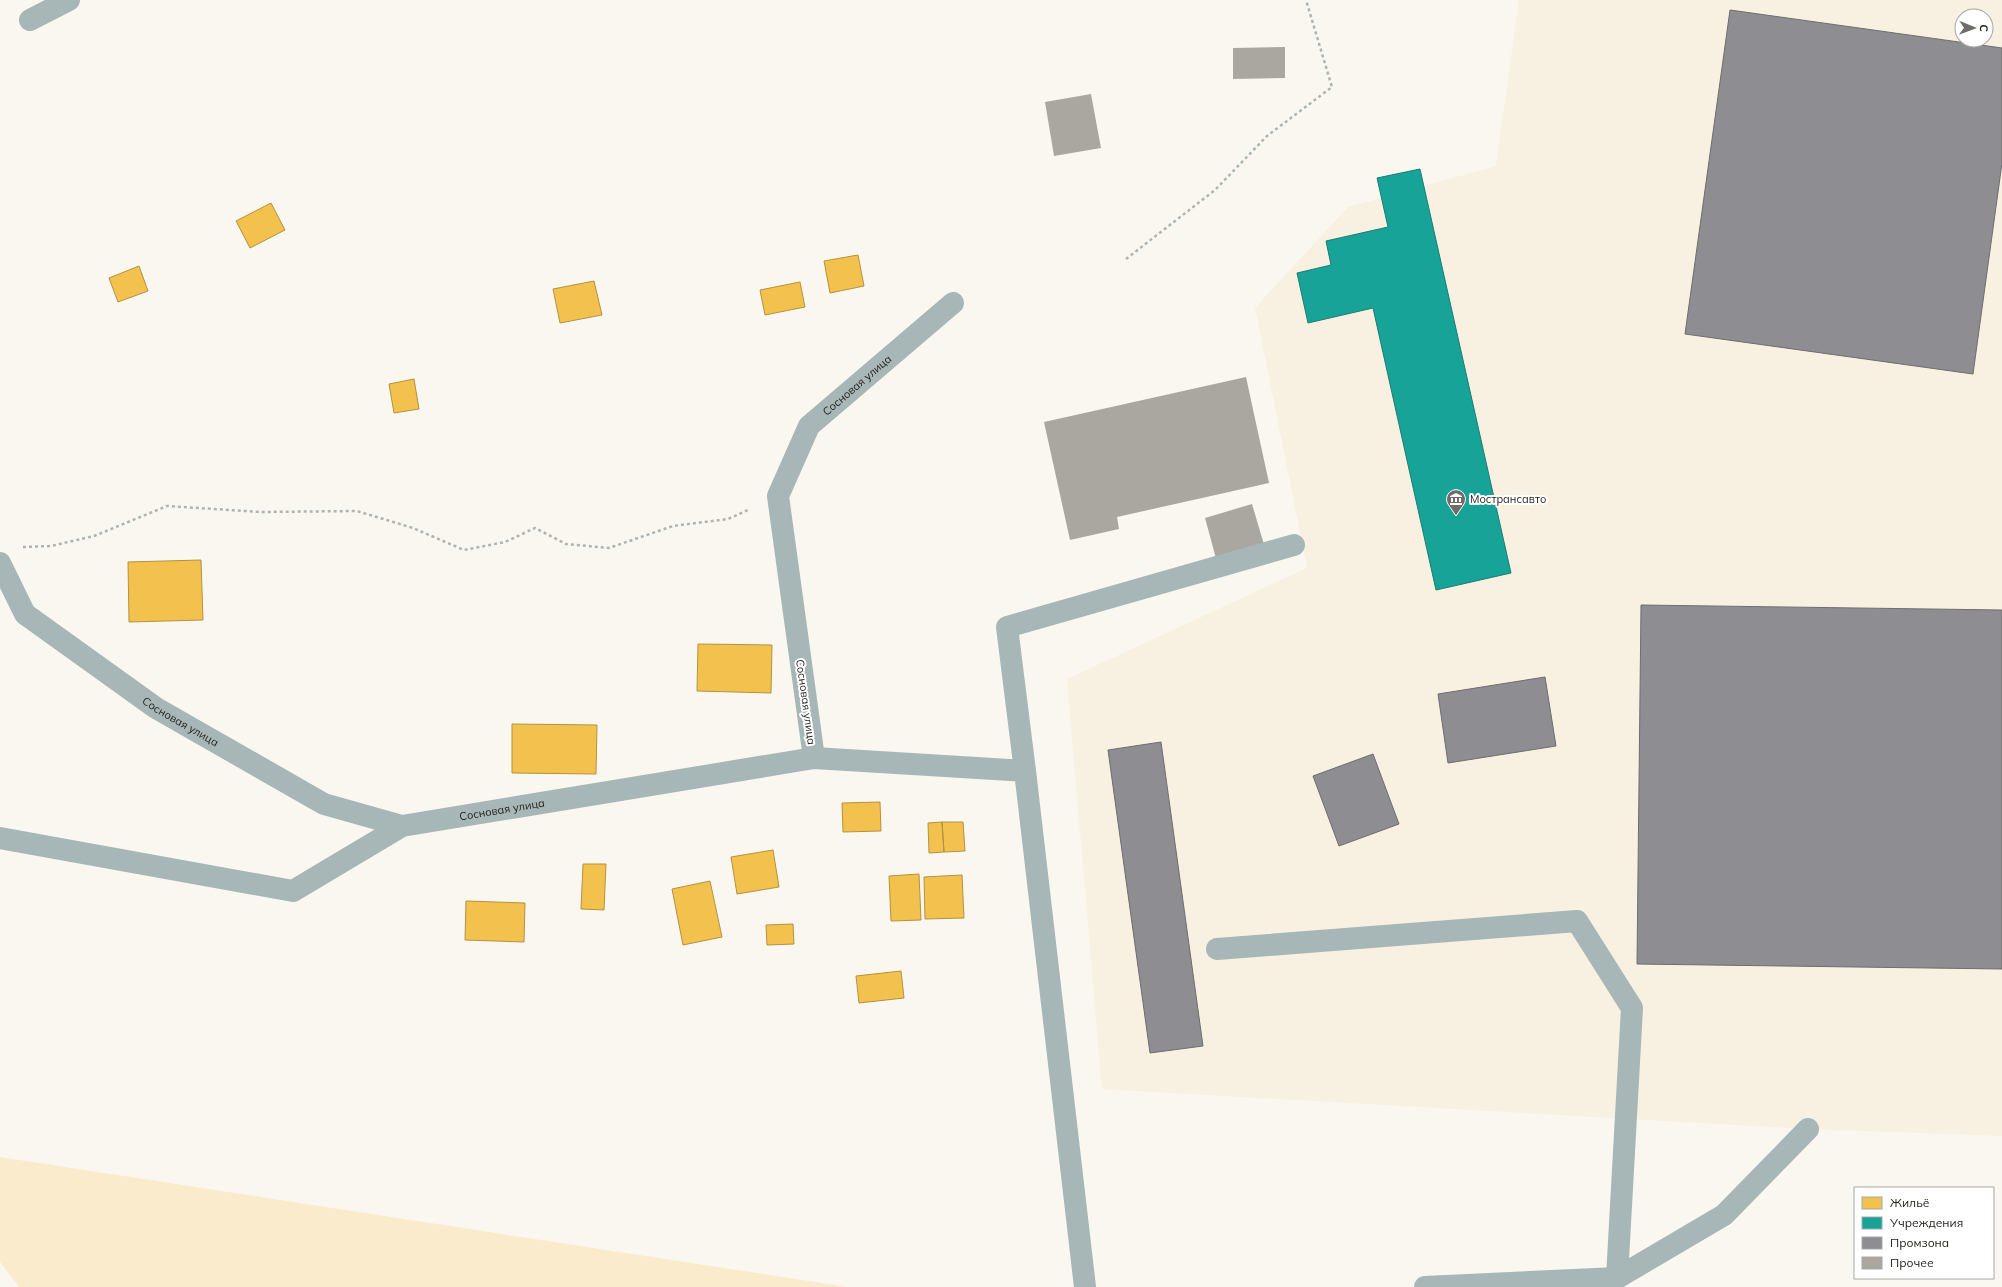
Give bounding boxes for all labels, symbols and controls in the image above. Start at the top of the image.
north arrow [1954,8,1994,48]
text: С [1977,24,1991,33]
street label: Сосновая улица [820,352,894,418]
museum icon: Мострансавто [1445,488,1467,516]
place label: Мострансавто [1470,492,1546,506]
street label: Сосновая улица [793,658,819,746]
street label: Сосновая улица [140,693,221,749]
street label: Сосновая улица [458,796,546,823]
legend [1854,1187,1994,1279]
text: Жильё [1890,1195,1930,1210]
text: Учреждения [1889,1215,1963,1230]
text: Промзона [1890,1235,1949,1250]
text: Прочее [1890,1255,1934,1270]

